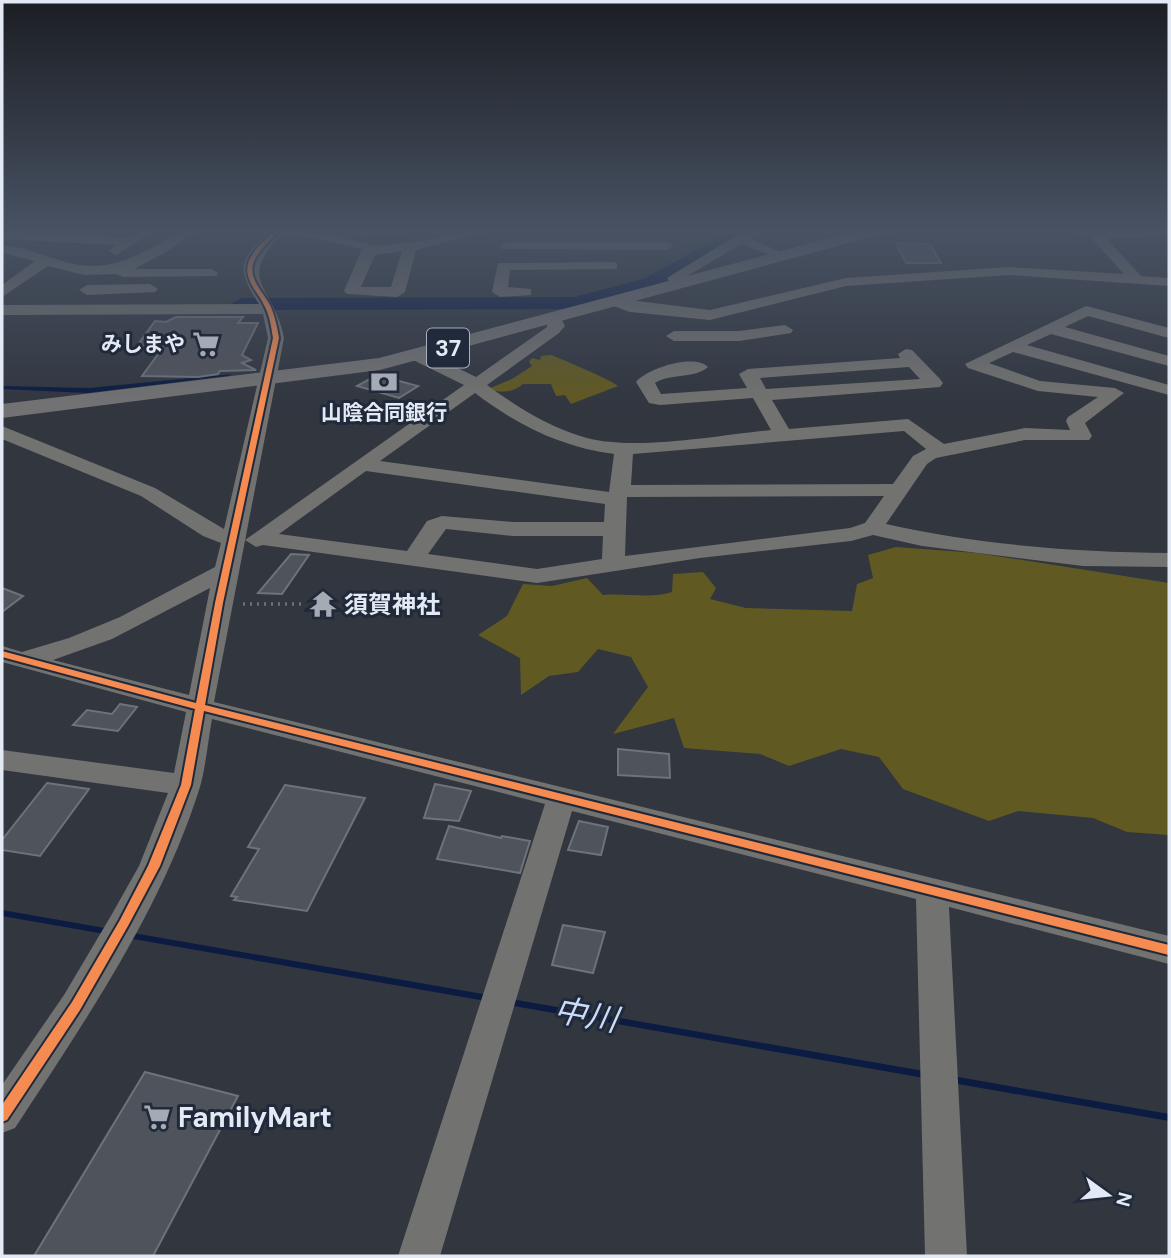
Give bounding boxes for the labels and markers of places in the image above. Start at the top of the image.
supermarket icon: みしまや [191,329,221,359]
place label: みしまや [101,330,185,358]
bank icon: 山陰合同銀行 [369,367,399,397]
place label: 山陰合同銀行 [321,399,447,427]
temple icon: 須賀神社 [308,589,338,619]
place label: 須賀神社 [344,589,440,620]
place label: FamilyMart [178,1099,332,1136]
supermarket icon: FamilyMart [142,1102,172,1132]

